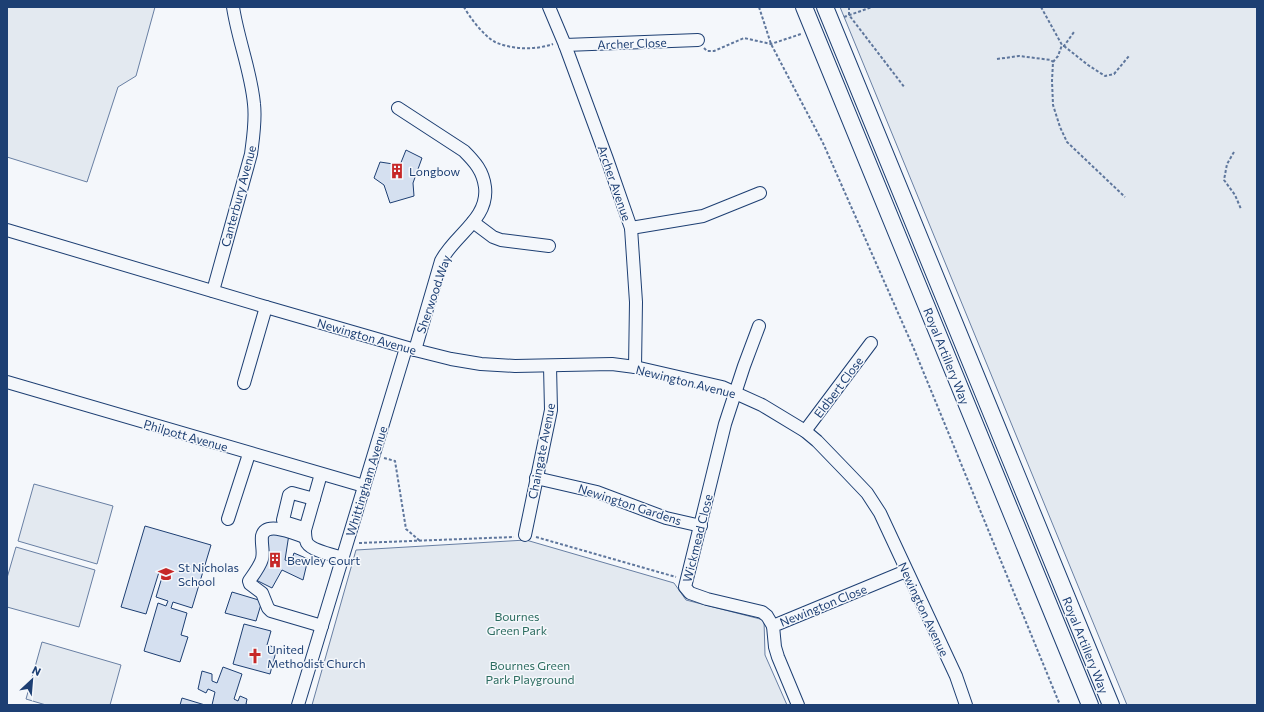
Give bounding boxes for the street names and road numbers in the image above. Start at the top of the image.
street label: Archer Close [597,35,667,51]
street label: Archer Avenue [596,143,634,223]
street label: Canterbury Avenue [218,144,258,248]
street label: Sherwood Way [413,253,453,335]
street label: Royal Artillery Way [921,306,973,406]
street label: Newington Avenue [316,315,418,357]
street label: Eldbert Close [811,354,865,420]
street label: Newington Avenue [635,362,737,400]
street label: Chaingate Avenue [525,402,557,500]
street label: Philpott Avenue [142,416,230,454]
street label: Whittingham Avenue [343,424,389,538]
street label: Newington Gardens [577,481,683,527]
street label: Wickmead Close [679,493,715,583]
street label: Newington Avenue [896,560,952,658]
street label: Newington Close [777,581,869,629]
street label: Royal Artillery Way [1060,595,1112,695]

